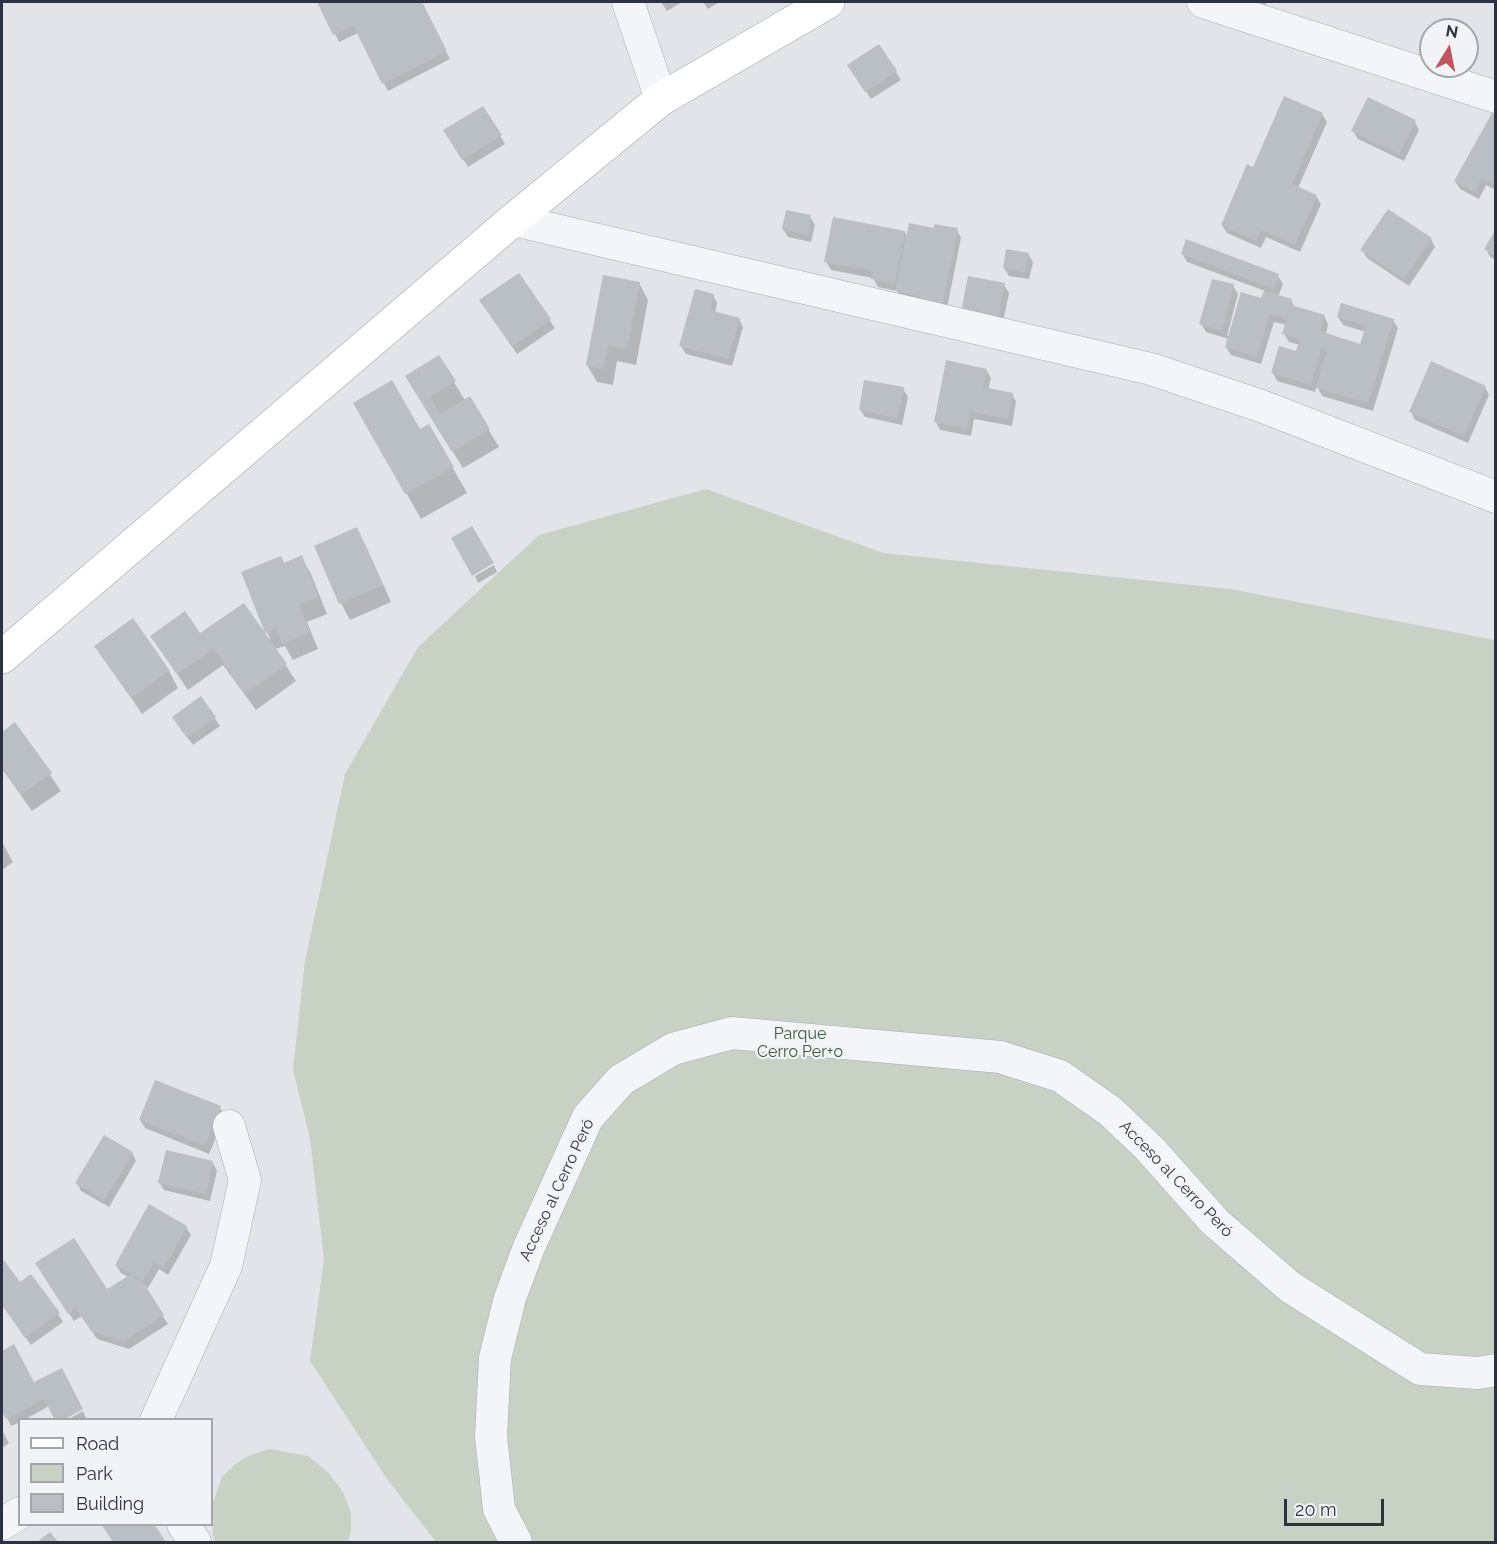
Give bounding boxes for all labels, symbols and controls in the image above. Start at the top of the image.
north arrow [1419,18,1479,78]
text: N [1444,21,1460,42]
park label: Parque Cerro Per+o [757,1024,843,1062]
street label: Acceso al Cerro Peró [516,1116,598,1264]
street label: Acceso al Cerro Peró [1115,1117,1237,1241]
legend [18,1418,213,1526]
text: Road [76,1433,119,1454]
text: Park [76,1463,113,1484]
scale bar [1287,1487,1388,1525]
text: Building [76,1493,144,1514]
text: 20 m [1295,1499,1337,1520]

